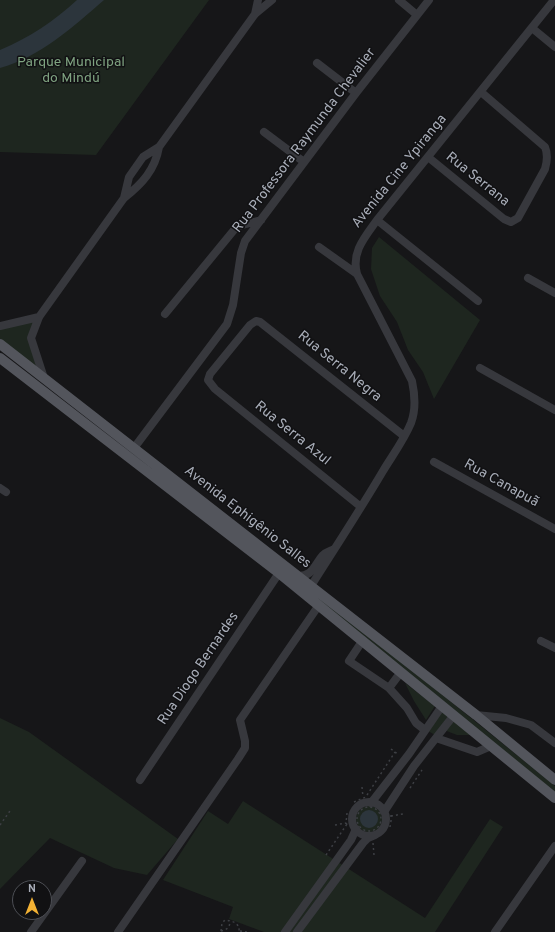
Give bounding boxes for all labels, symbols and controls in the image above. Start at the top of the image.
street label: Rua Professora Raymunda Chevalier [230,45,380,237]
park label: Parque Municipal do Mindú [17,55,125,88]
street label: Avenida Cine Ypiranga [349,112,451,232]
street label: Rua Serrana [442,149,512,211]
street label: Rua Serra Negra [294,328,384,406]
street label: Rua Serra Azul [251,398,333,470]
street label: Rua Canapuã [461,457,541,511]
street label: Avenida Ephigênio Salles [180,463,314,573]
street label: Rua Diogo Bernardes [155,609,243,729]
north arrow [12,880,52,920]
text: N [28,882,36,896]

